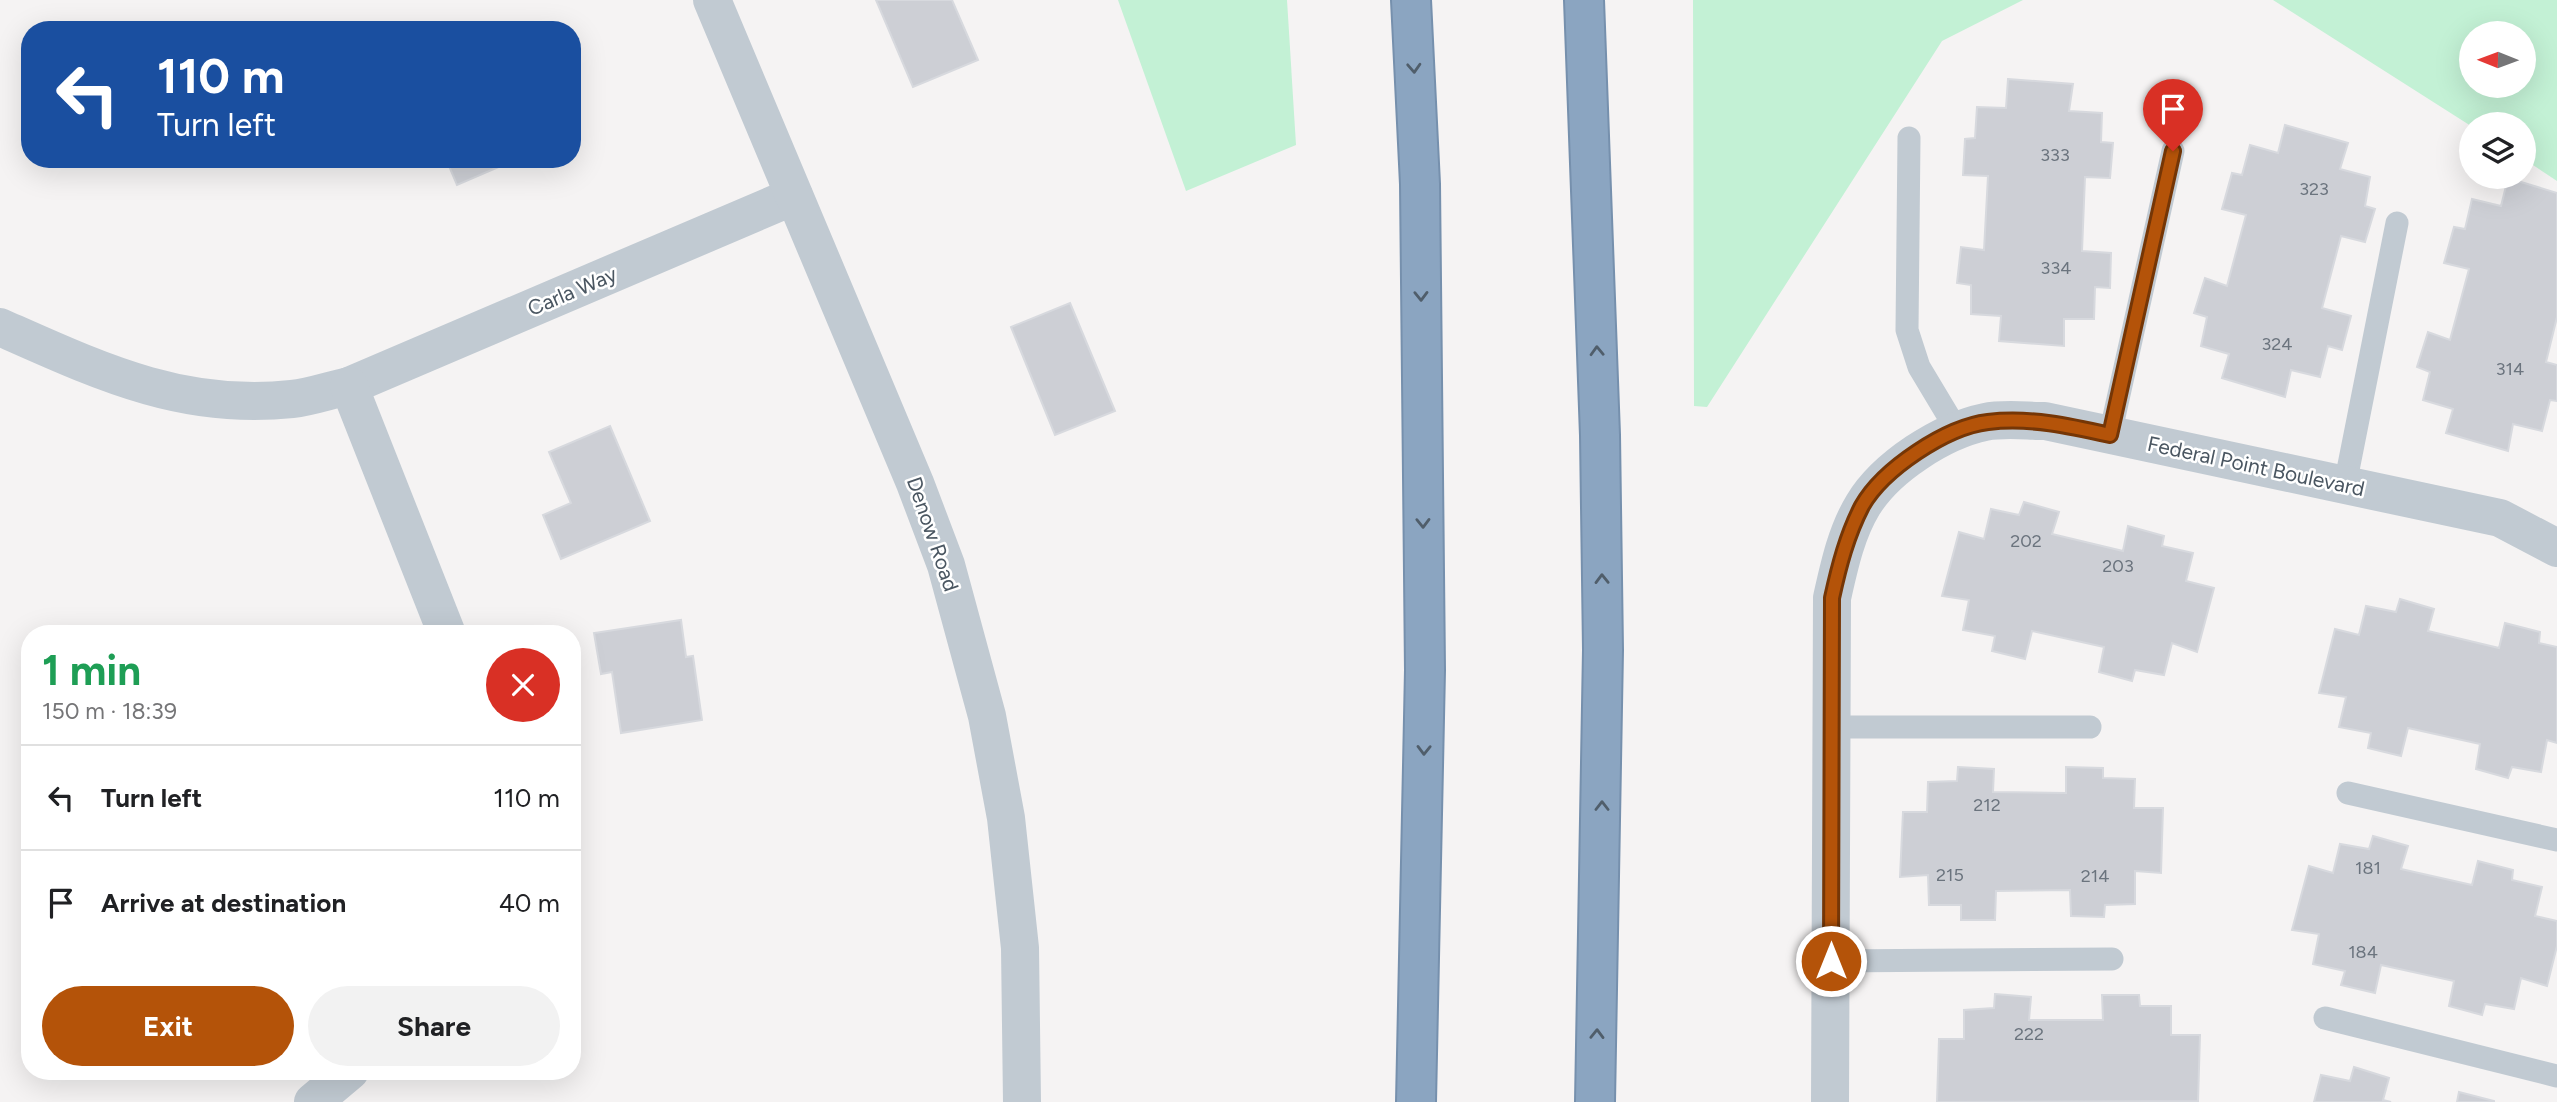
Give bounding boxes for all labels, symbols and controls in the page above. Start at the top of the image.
north arrow [2459,21,2536,98]
map controls [2459,21,2536,189]
text: 110 m [157,46,285,105]
icon: left [42,49,133,140]
one-way arrow [1406,63,1421,74]
pin [2143,79,2203,151]
icon: arrive [2154,90,2192,128]
text: Turn left [157,106,276,144]
button: layers [2459,112,2536,189]
house number: 333 [2040,144,2070,166]
house number: 323 [2299,178,2329,200]
house number: 334 [2041,257,2071,279]
street label: Carla Way [524,261,620,321]
one-way arrow [1413,291,1429,301]
house number: 324 [2261,333,2293,355]
one-way arrow [1589,346,1604,357]
house number: 314 [2496,358,2524,380]
street label: Federal Point Boulevard [2145,431,2367,501]
street label: Denow Road [902,473,964,595]
one-way arrow [1416,518,1431,529]
house number: 202 [2010,530,2042,552]
house number: 203 [2102,555,2134,577]
one-way arrow [1594,573,1610,584]
text: 1 min [42,645,141,696]
button: close [486,648,560,722]
text: 150 m · 18:39 [42,697,177,725]
one-way arrow [1416,745,1431,756]
icon: left [42,779,80,817]
text: Turn left [101,782,202,814]
text: 110 m [493,782,560,814]
house number: 212 [1973,794,2001,816]
one-way arrow [1594,801,1609,812]
house number: 181 [2355,857,2381,879]
house number: 215 [1936,864,1964,886]
house number: 214 [2081,865,2109,887]
icon: arrive [42,884,80,922]
text: Arrive at destination [101,887,346,919]
text: 40 m [499,887,560,919]
position arrow [1794,924,1868,998]
house number: 184 [2348,941,2378,963]
button: Exit [42,986,294,1066]
button: Share [308,986,560,1066]
house number: 222 [2014,1023,2044,1045]
one-way arrow [1589,1028,1605,1039]

